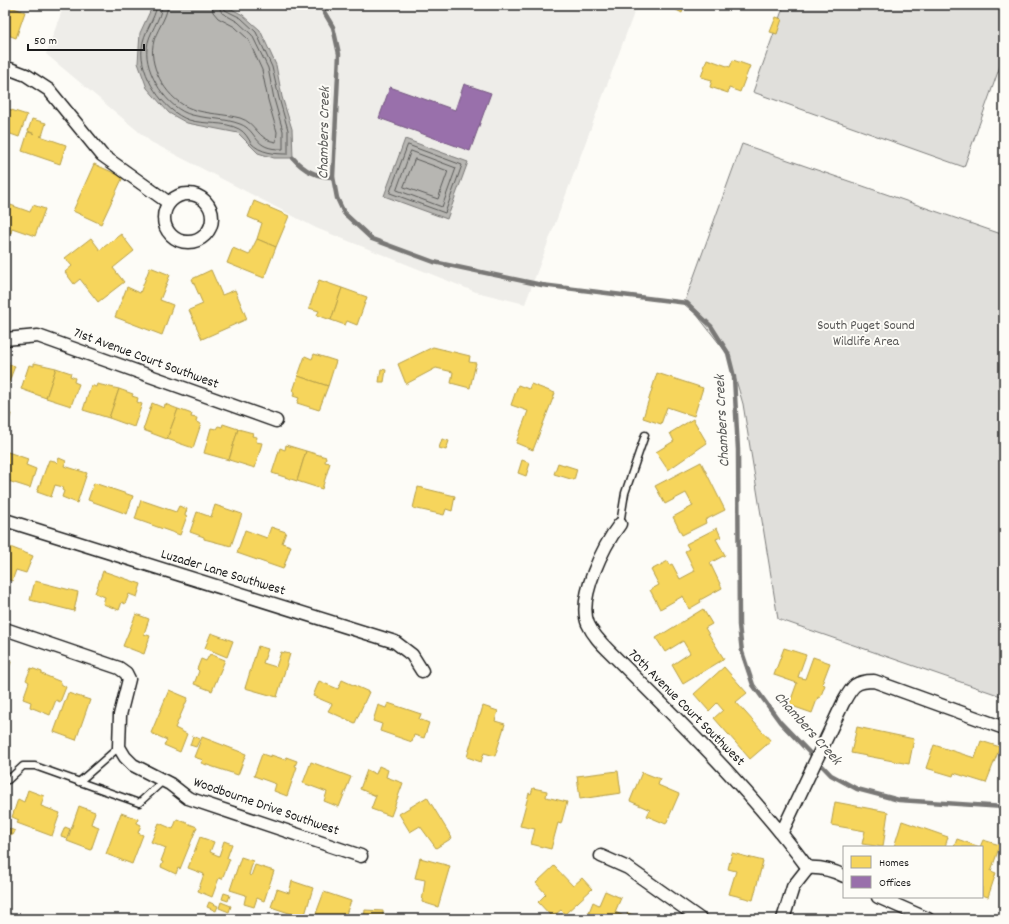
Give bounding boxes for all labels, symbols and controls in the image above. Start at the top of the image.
scale bar [28,26,144,52]
text: 50 m [34,33,57,50]
water label: Chambers Creek [313,85,337,179]
park label: South Puget Sound Wildlife Area [817,316,915,352]
street label: 71st Avenue Court Southwest [71,323,221,395]
water label: Chambers Creek [710,372,736,468]
street label: Luzader Lane Southwest [158,545,288,601]
street label: 70th Avenue Court Southwest [623,645,749,771]
water label: Chambers Creek [768,687,847,772]
street label: Woodbourne Drive Southwest [190,773,342,841]
legend [843,846,983,898]
text: Homes [879,855,909,872]
text: Offices [879,875,911,892]

